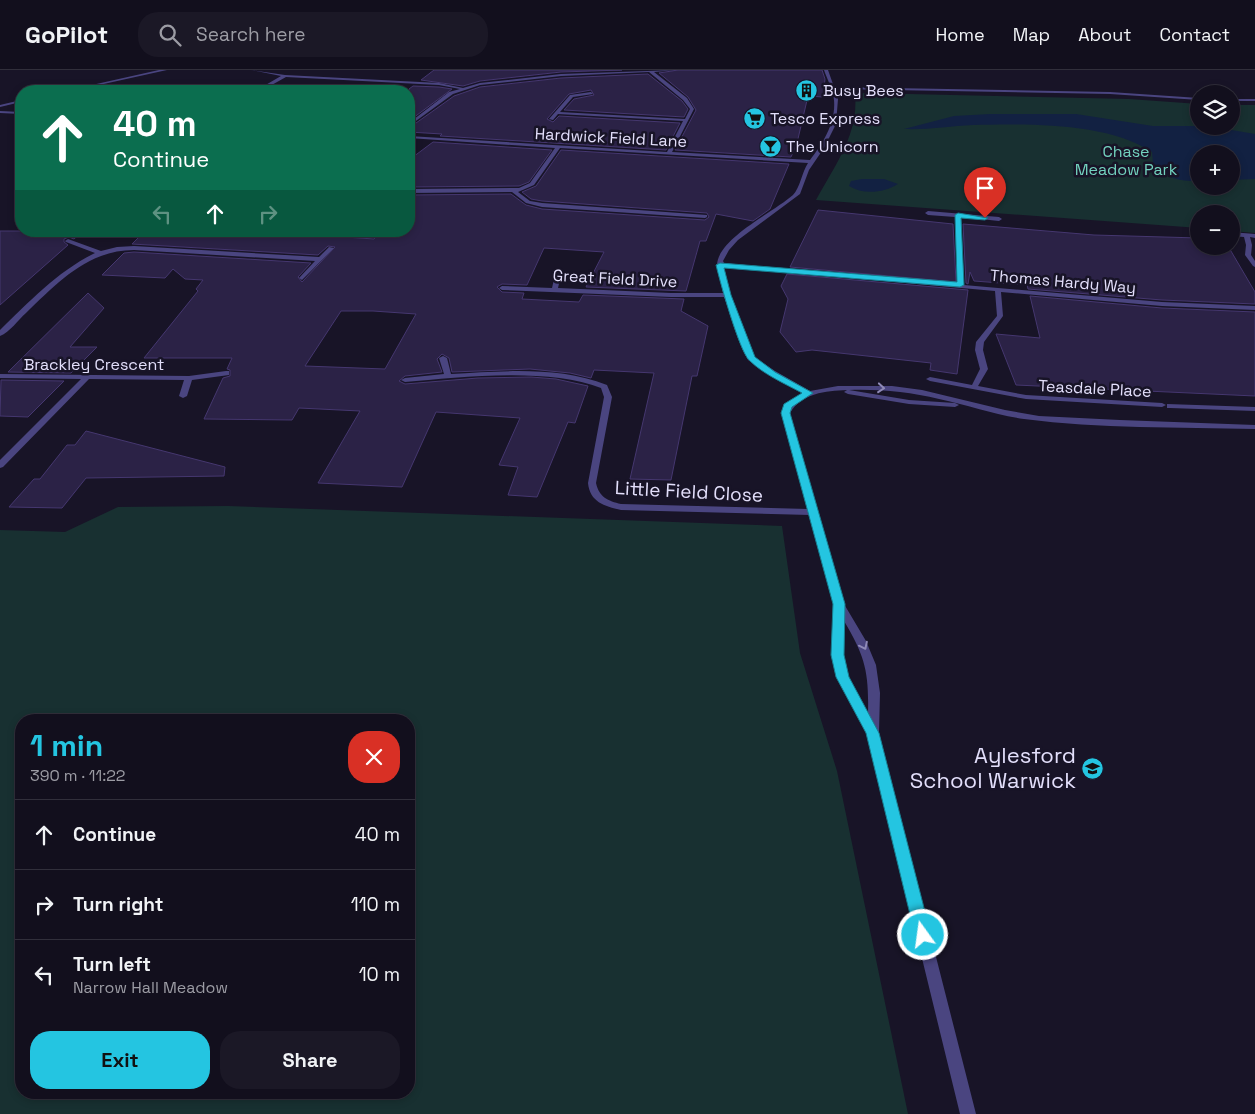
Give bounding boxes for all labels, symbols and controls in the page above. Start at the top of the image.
search box [138,12,488,57]
text: GoPilot [25,19,108,50]
icon: search [156,21,184,49]
text: Search here [196,22,306,47]
text: Home [936,23,985,46]
text: Map [1013,23,1050,46]
text: About [1078,23,1132,46]
text: Contact [1160,23,1230,46]
building icon: Busy Bees [795,78,819,102]
place label: Busy Bees [823,80,904,101]
map controls [1190,85,1240,255]
button: layers [1190,85,1240,135]
text: 40 m [113,102,197,146]
icon: ahead [30,105,95,170]
supermarket icon: Tesco Express [742,106,766,130]
place label: Tesco Express [770,108,880,129]
street label: Hardwick Field Lane [534,123,688,152]
bar icon: The Unicorn [758,134,782,158]
place label: The Unicorn [786,136,878,157]
park label: Chase Meadow Park [1075,141,1178,180]
text: Continue [113,145,209,173]
button: + [1190,145,1240,195]
pin [964,167,1006,218]
icon: arrive [971,174,999,202]
icon: left [148,200,176,228]
icon: ahead [201,200,229,228]
icon: right [254,200,282,228]
button: − [1190,205,1240,255]
street label: Great Field Drive [552,265,678,292]
street label: Thomas Hardy Way [989,265,1137,298]
street label: Brackley Crescent [24,354,164,375]
street label: Teasdale Place [1038,375,1152,402]
one-way arrow [878,382,886,393]
street label: Little Field Close [614,475,764,508]
one-way arrow [858,641,868,650]
text: 1 min [30,726,103,765]
button: close [348,731,400,783]
place label: Aylesford School Warwick [910,741,1076,794]
school or university icon: Aylesford School Warwick [1080,756,1104,780]
text: 390 m · 11:22 [30,765,126,786]
icon: ahead [30,821,58,849]
text: Continue [73,822,156,847]
text: 40 m [355,822,400,847]
icon: right [30,891,58,919]
text: Turn right [73,892,163,917]
text: 110 m [351,892,400,917]
position arrow [896,908,948,960]
text: Turn left [73,952,151,977]
icon: left [30,961,58,989]
text: 10 m [359,962,400,987]
text: Narrow Hall Meadow [73,977,228,998]
button: Exit [30,1031,210,1089]
button: Share [220,1031,400,1089]

